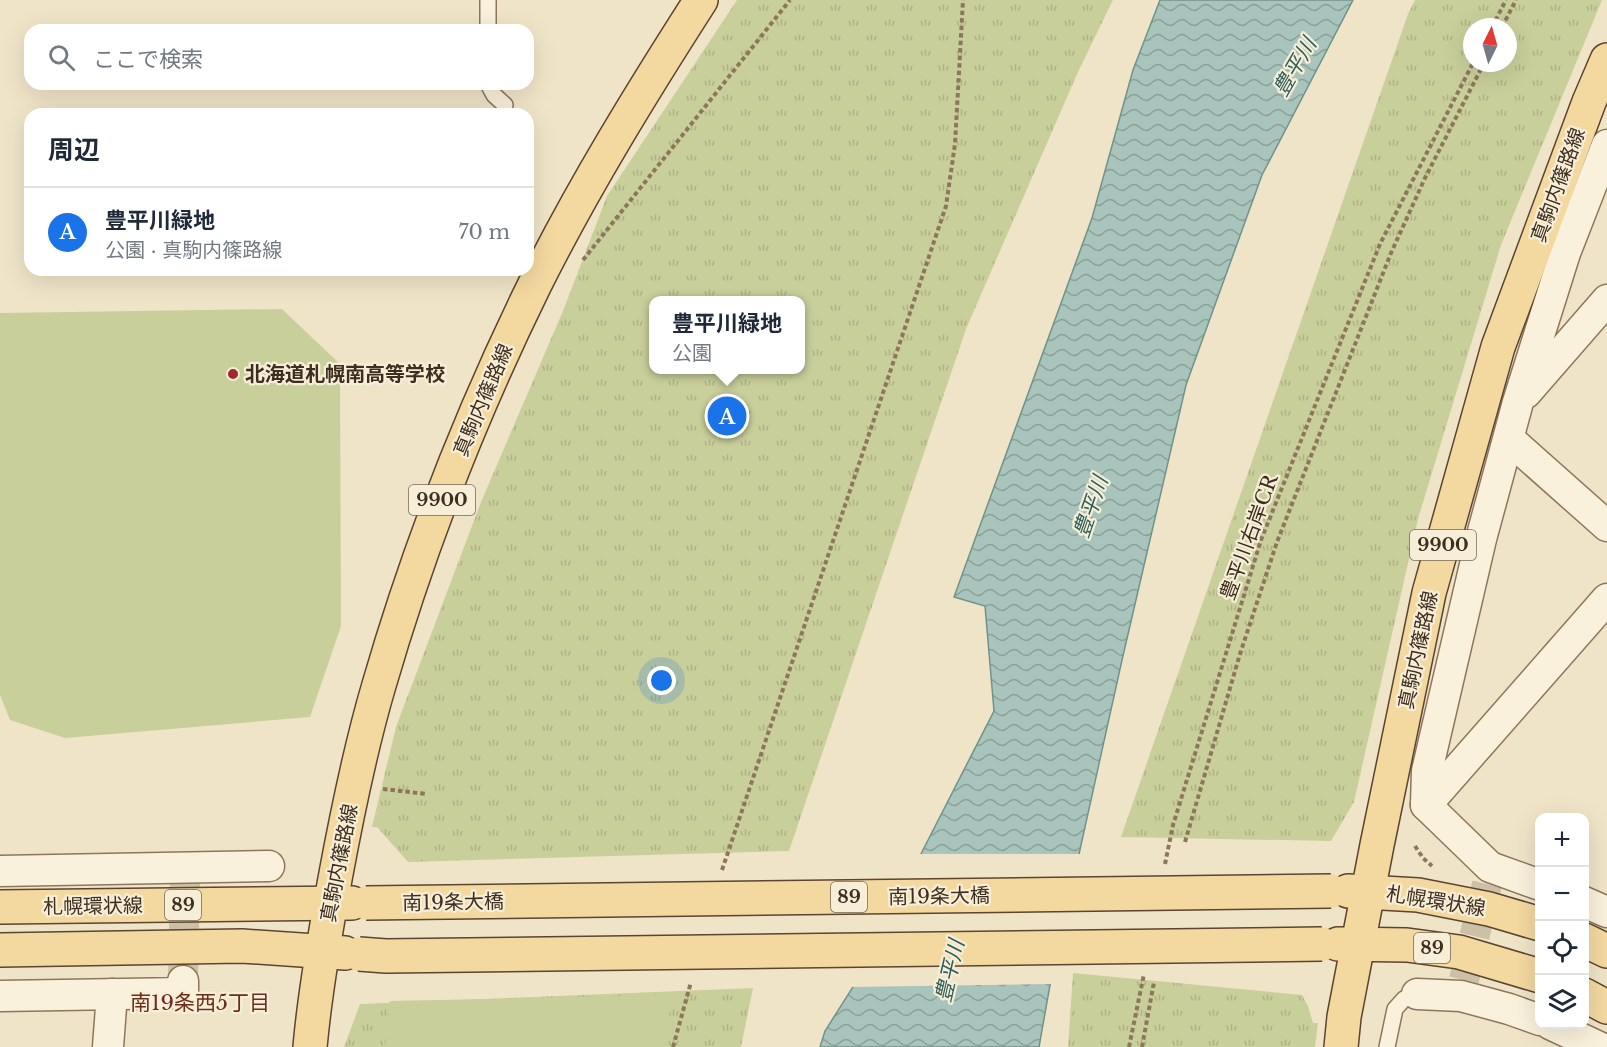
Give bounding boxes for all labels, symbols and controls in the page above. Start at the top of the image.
north arrow [1463,18,1517,72]
search box [24,24,534,90]
water label: 豊平川 [1268,31,1323,101]
icon: search [45,41,78,74]
text: ここで検索 [93,46,203,73]
street label: 真駒内篠路線 [1526,125,1590,245]
text: 周辺 [48,134,100,166]
text: 豊平川緑地 [105,207,215,234]
text: A [59,220,76,244]
text: 70 m [458,220,510,244]
text: 公園 · 真駒内篠路線 [105,238,282,262]
popup [649,296,805,374]
text: 豊平川緑地 [672,310,782,337]
street label: 真駒内篠路線 [449,340,517,460]
text: 公園 [672,341,712,365]
place label: 北海道札幌南高等学校 [245,362,445,386]
marker: 北海道札幌南高等学校 [226,367,240,381]
pin: A [708,394,746,438]
street label: 豊平川右岸CR [1215,470,1283,603]
water label: 豊平川 [1068,471,1114,541]
road number: 9900 [409,485,475,515]
road number: 9900 [1410,530,1476,560]
street label: 真駒内篠路線 [1394,589,1442,711]
your location [647,666,676,695]
street label: 真駒内篠路線 [316,802,362,924]
map controls [1535,813,1589,1029]
button: + [1535,813,1589,867]
button: − [1535,867,1589,921]
street label: 札幌環状線 [1385,881,1487,921]
road number: 89 [831,882,867,912]
street label: 南19条大橋 [888,883,990,909]
street label: 南19条大橋 [402,889,504,915]
road number: 89 [165,890,201,920]
street label: 札幌環状線 [43,893,143,919]
button: locate [1535,921,1589,975]
road number: 89 [1414,933,1450,963]
water label: 豊平川 [930,935,970,1005]
button: layers [1535,975,1589,1029]
district label: 南19条西5丁目 [130,990,270,1016]

